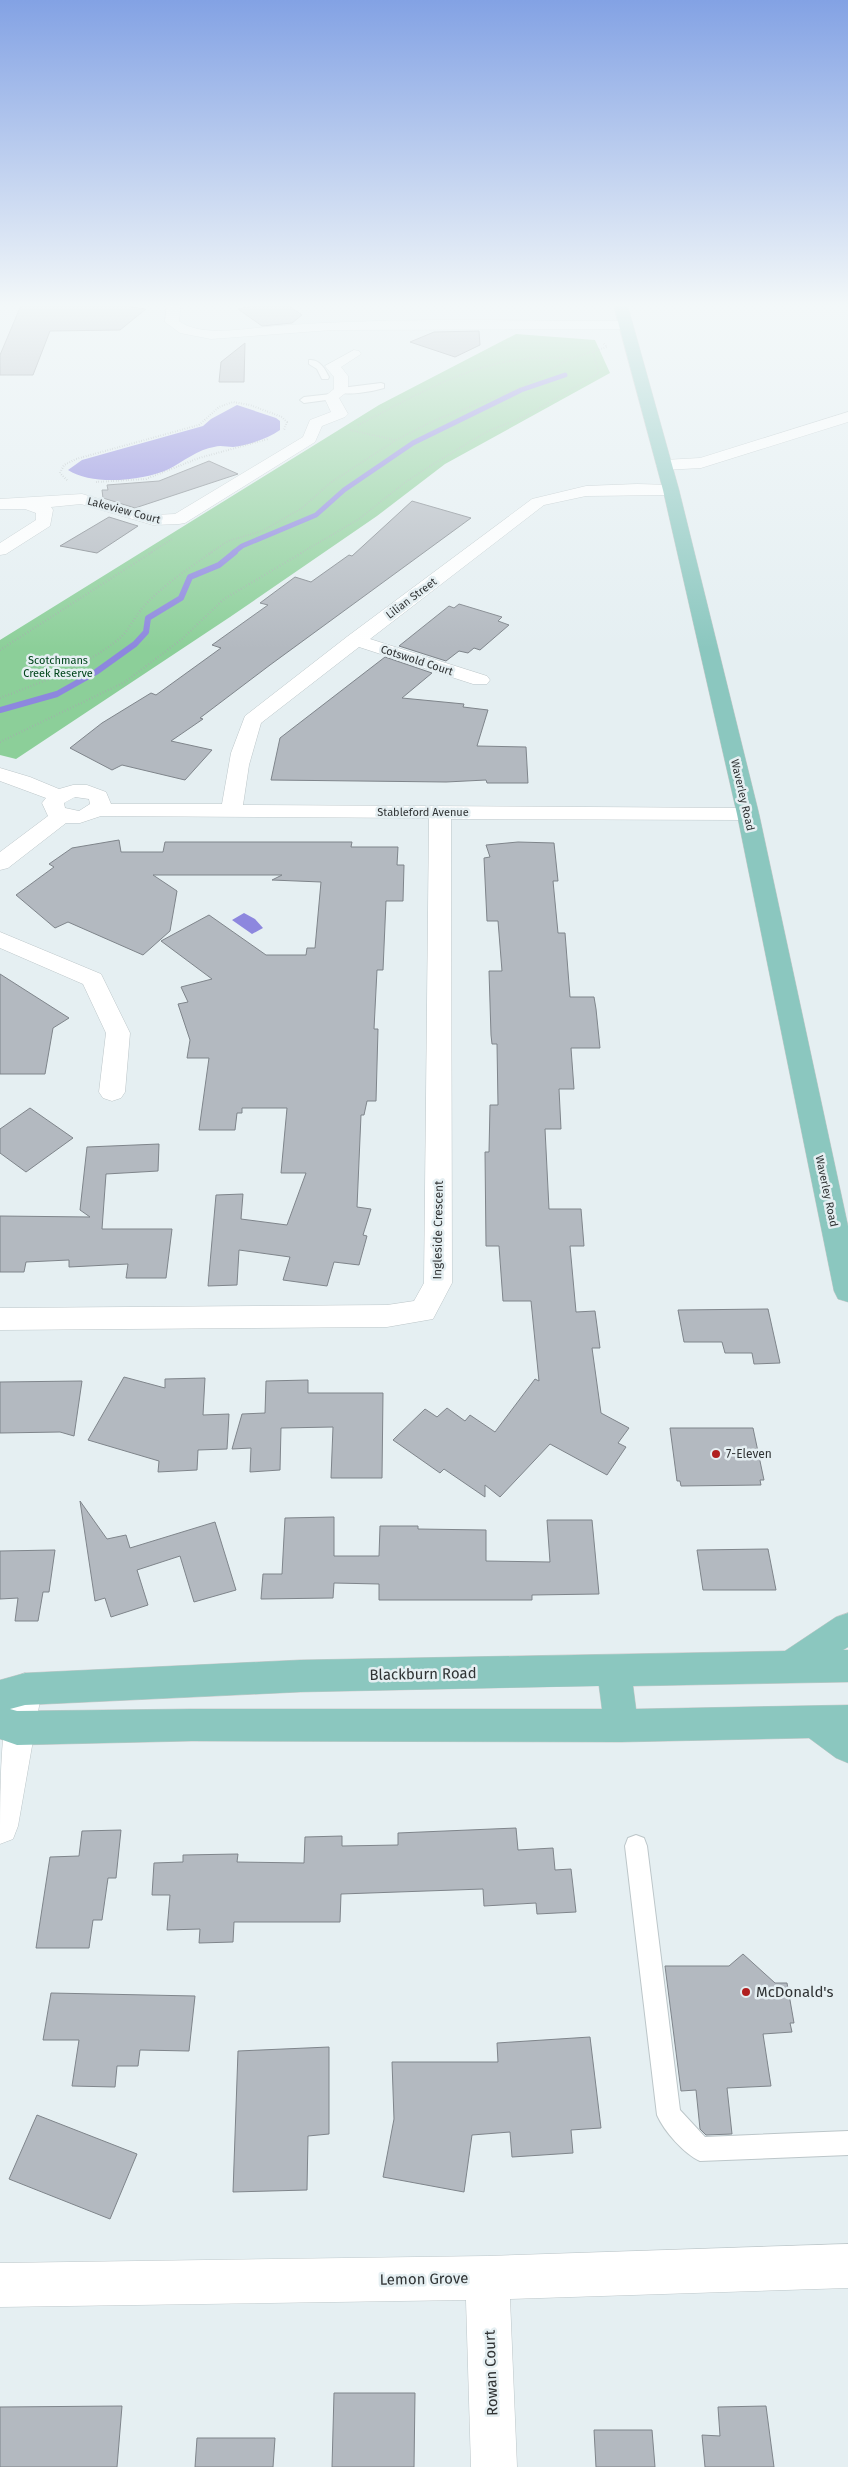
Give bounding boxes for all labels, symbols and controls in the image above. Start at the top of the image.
street label: Lakeview Court [86,494,162,526]
street label: Lilian Street [383,575,439,622]
street label: Cotswold Court [379,643,455,678]
park label: Scotchmans Creek Reserve [23,654,93,680]
street label: Waverley Road [728,758,757,832]
street label: Stableford Avenue [377,806,469,819]
street label: Waverley Road [813,1154,840,1228]
street label: Ingleside Crescent [430,1180,446,1280]
place label: 7-Eleven [726,1447,772,1461]
marker: 7-Eleven [710,1448,722,1460]
street label: Blackburn Road [369,1664,477,1684]
place label: McDonald's [756,1983,834,2001]
marker: McDonald's [740,1986,752,1998]
street label: Lemon Grove [380,2269,468,2289]
street label: Rowan Court [480,2329,501,2416]

